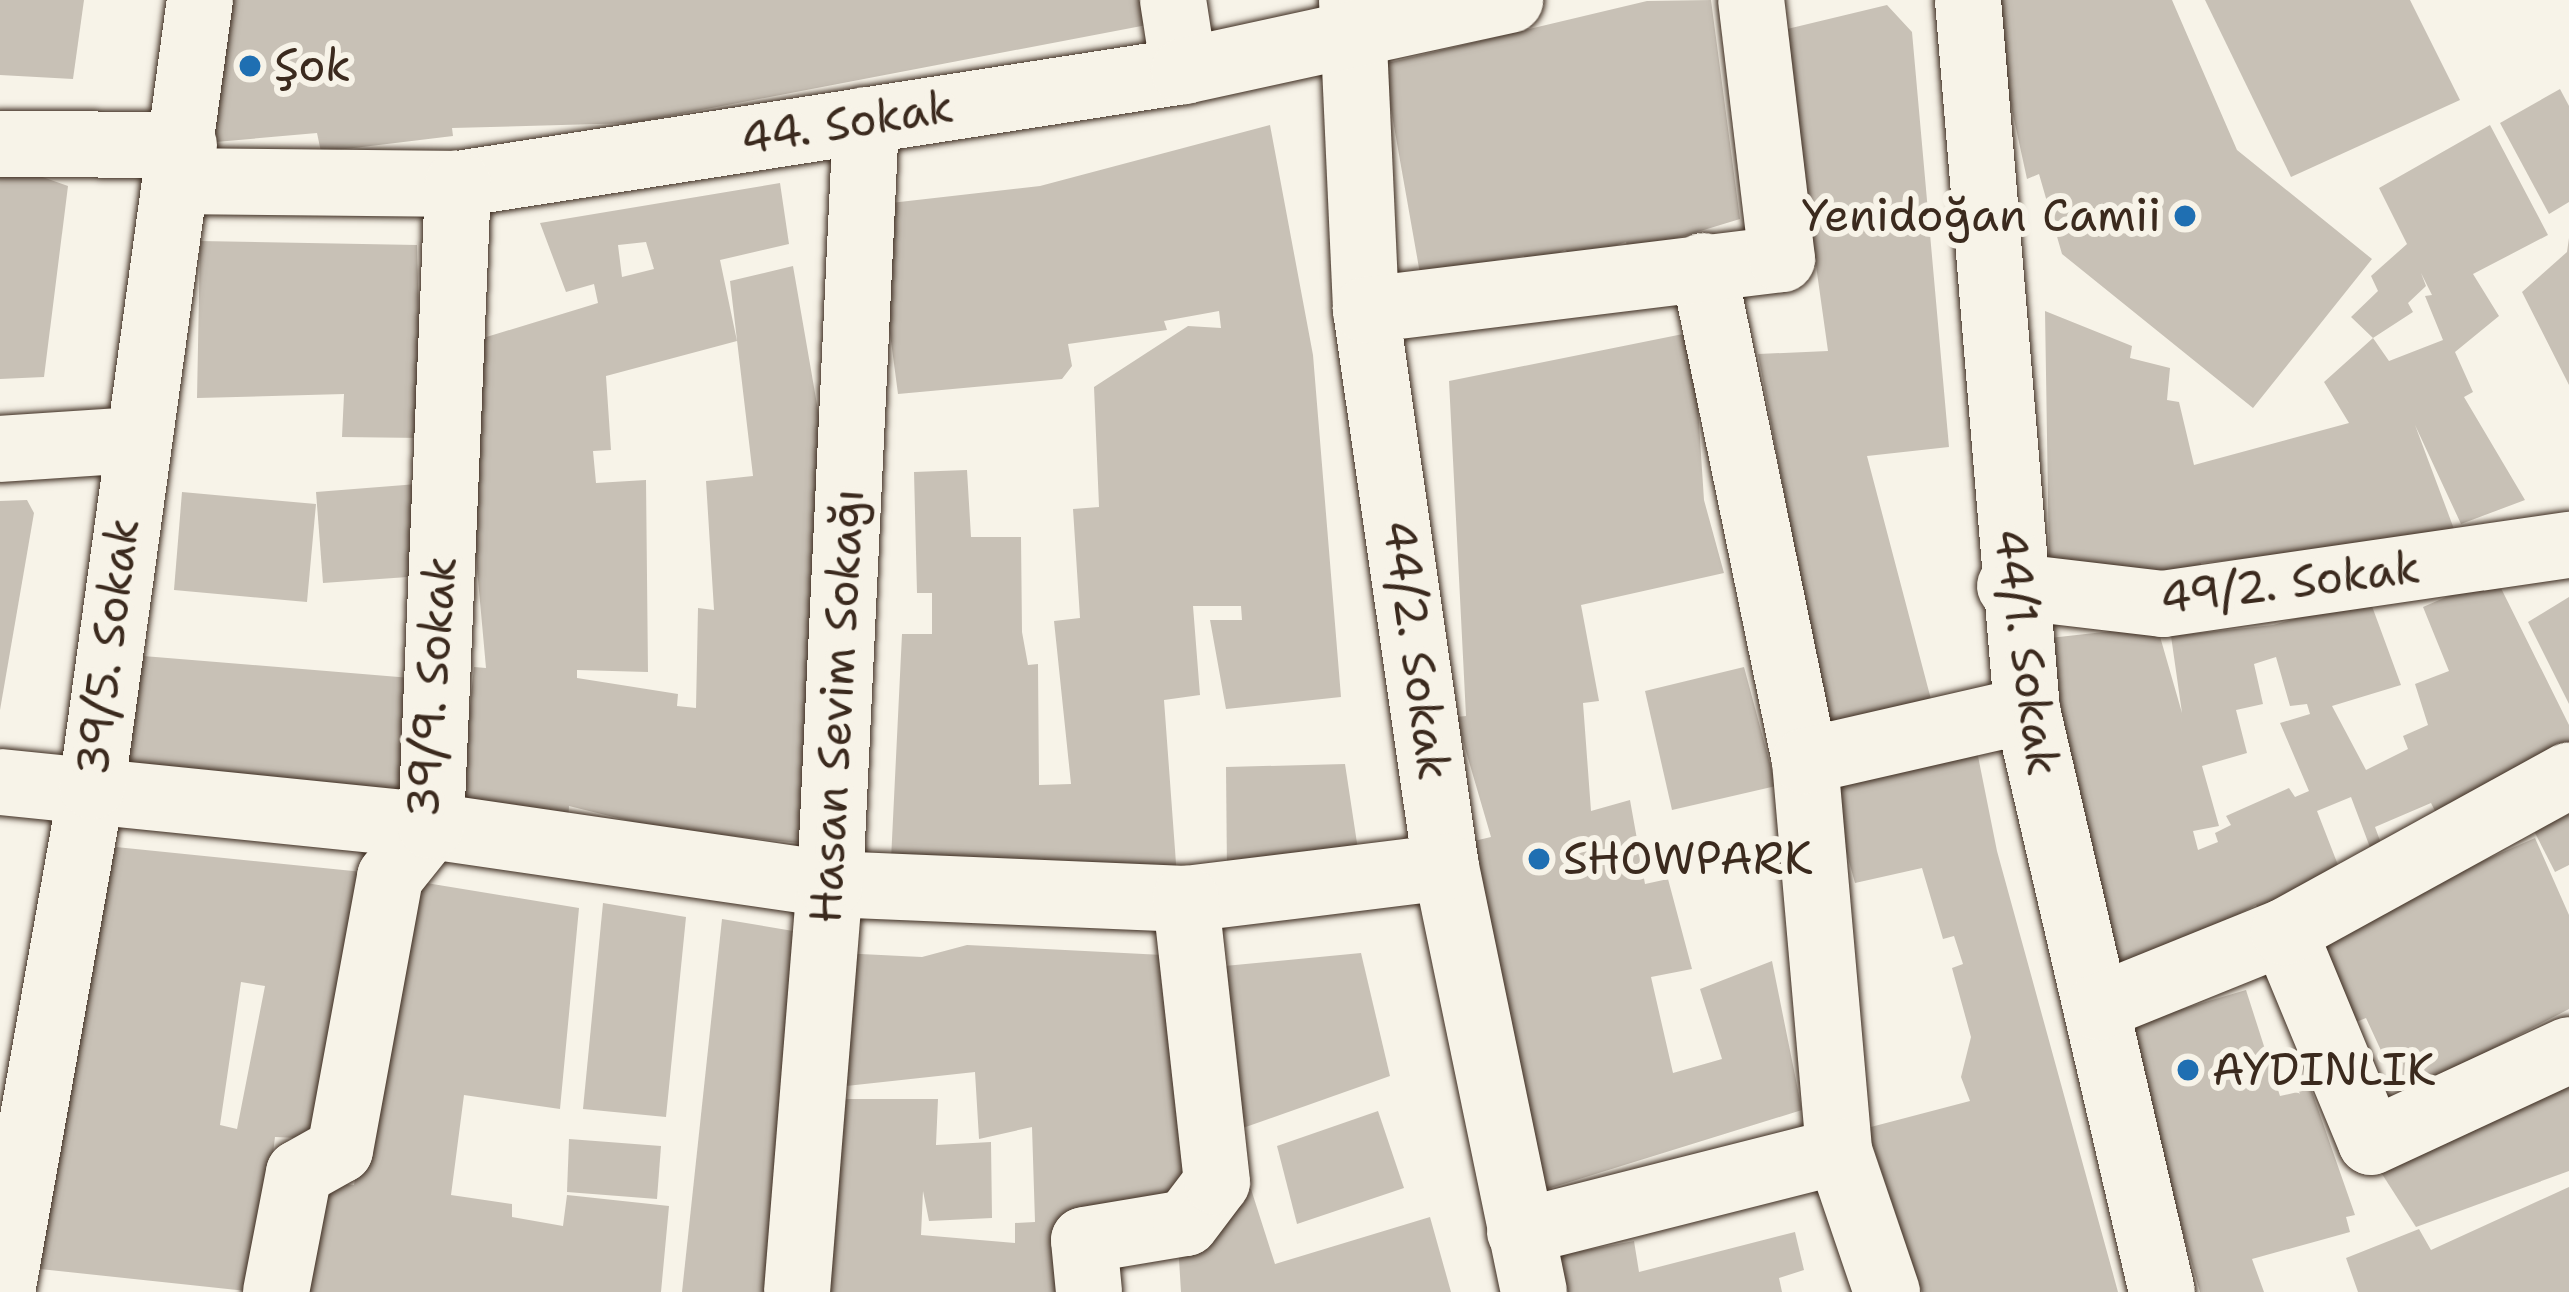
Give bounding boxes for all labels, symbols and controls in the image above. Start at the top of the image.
place label: Şok [274,39,351,93]
marker: Şok [237,53,263,79]
street label: 44. Sokak [737,80,957,166]
place label: Yenidoğan Camii [1802,189,2161,243]
marker: Yenidoğan Camii [2172,203,2198,229]
street label: Hasan Sevim Sokağı [799,487,875,925]
street label: 39/5. Sokak [65,515,151,779]
street label: 44/2. Sokak [1371,516,1461,784]
street label: 44/1. Sokak [1982,525,2070,779]
street label: 49/2. Sokak [2157,540,2423,626]
street label: 39/9. Sokak [396,554,468,820]
place label: SHOWPARK [1563,832,1813,886]
marker: SHOWPARK [1526,846,1552,872]
place label: AYDINLIK [2212,1043,2436,1097]
marker: AYDINLIK [2175,1057,2201,1083]

